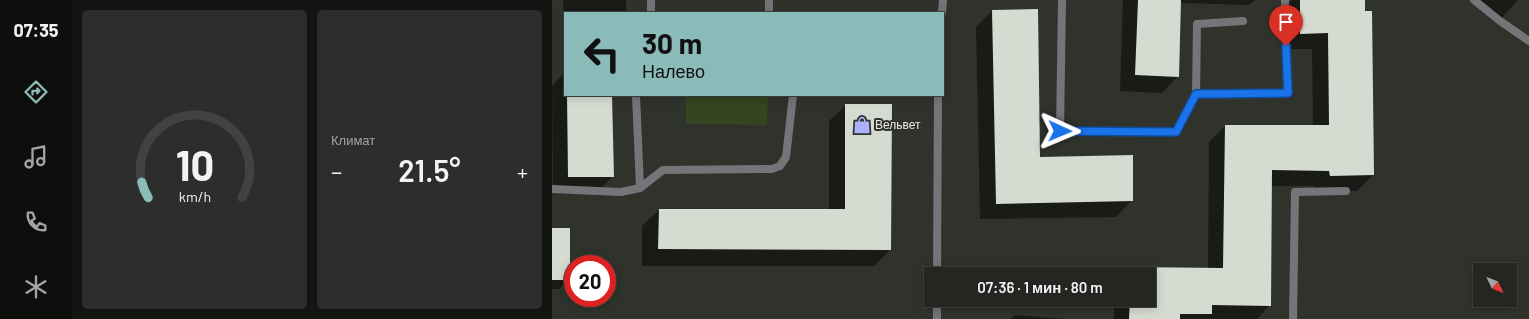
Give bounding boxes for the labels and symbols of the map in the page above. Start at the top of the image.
pin [1269,5,1303,46]
position arrow [1039,110,1081,152]
shop icon: Вельвет [852,115,872,135]
place label: Вельвет [875,117,921,131]
speed limit sign: 20 [564,255,616,307]
north arrow [1473,263,1517,307]

